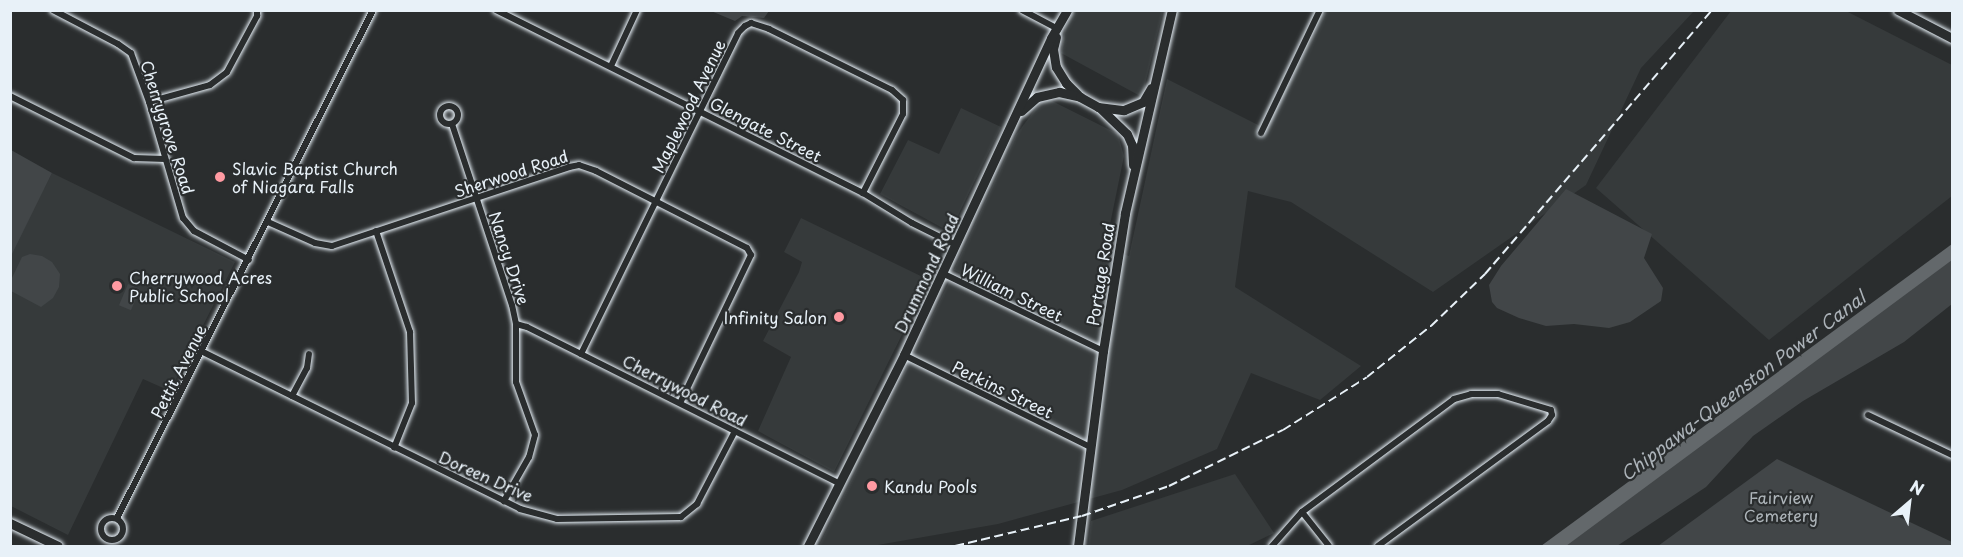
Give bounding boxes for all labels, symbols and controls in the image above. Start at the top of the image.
street label: Maplewood Avenue [647,36,729,176]
street label: Cherrygrove Road [137,58,199,196]
street label: Glengate Street [707,93,825,165]
street label: Sherwood Road [451,145,571,201]
place label: Slavic Baptist Church of Niagara Falls [232,158,398,196]
marker: Slavic Baptist Church of Niagara Falls [213,170,227,184]
street label: Nancy Drive [486,209,534,307]
street label: Drummond Road [890,210,962,336]
street label: Portage Road [1082,221,1118,327]
street label: William Street [958,259,1066,325]
place label: Cherrywood Acres Public School [129,267,272,305]
marker: Cherrywood Acres Public School [110,279,124,293]
water label: Chippawa-Queenston Power Canal [1616,287,1870,485]
place label: Infinity Salon [723,307,827,327]
marker: Infinity Salon [832,310,846,324]
street label: Pettit Avenue [146,321,210,421]
street label: Cherrywood Road [619,350,751,430]
street label: Perkins Street [950,356,1056,422]
street label: Doreen Drive [435,446,537,506]
north arrow [1879,473,1939,533]
text: N [1906,474,1929,501]
place label: Kandu Pools [884,476,977,496]
marker: Kandu Pools [865,479,879,493]
park label: Fairview Cemetery [1744,487,1818,525]

